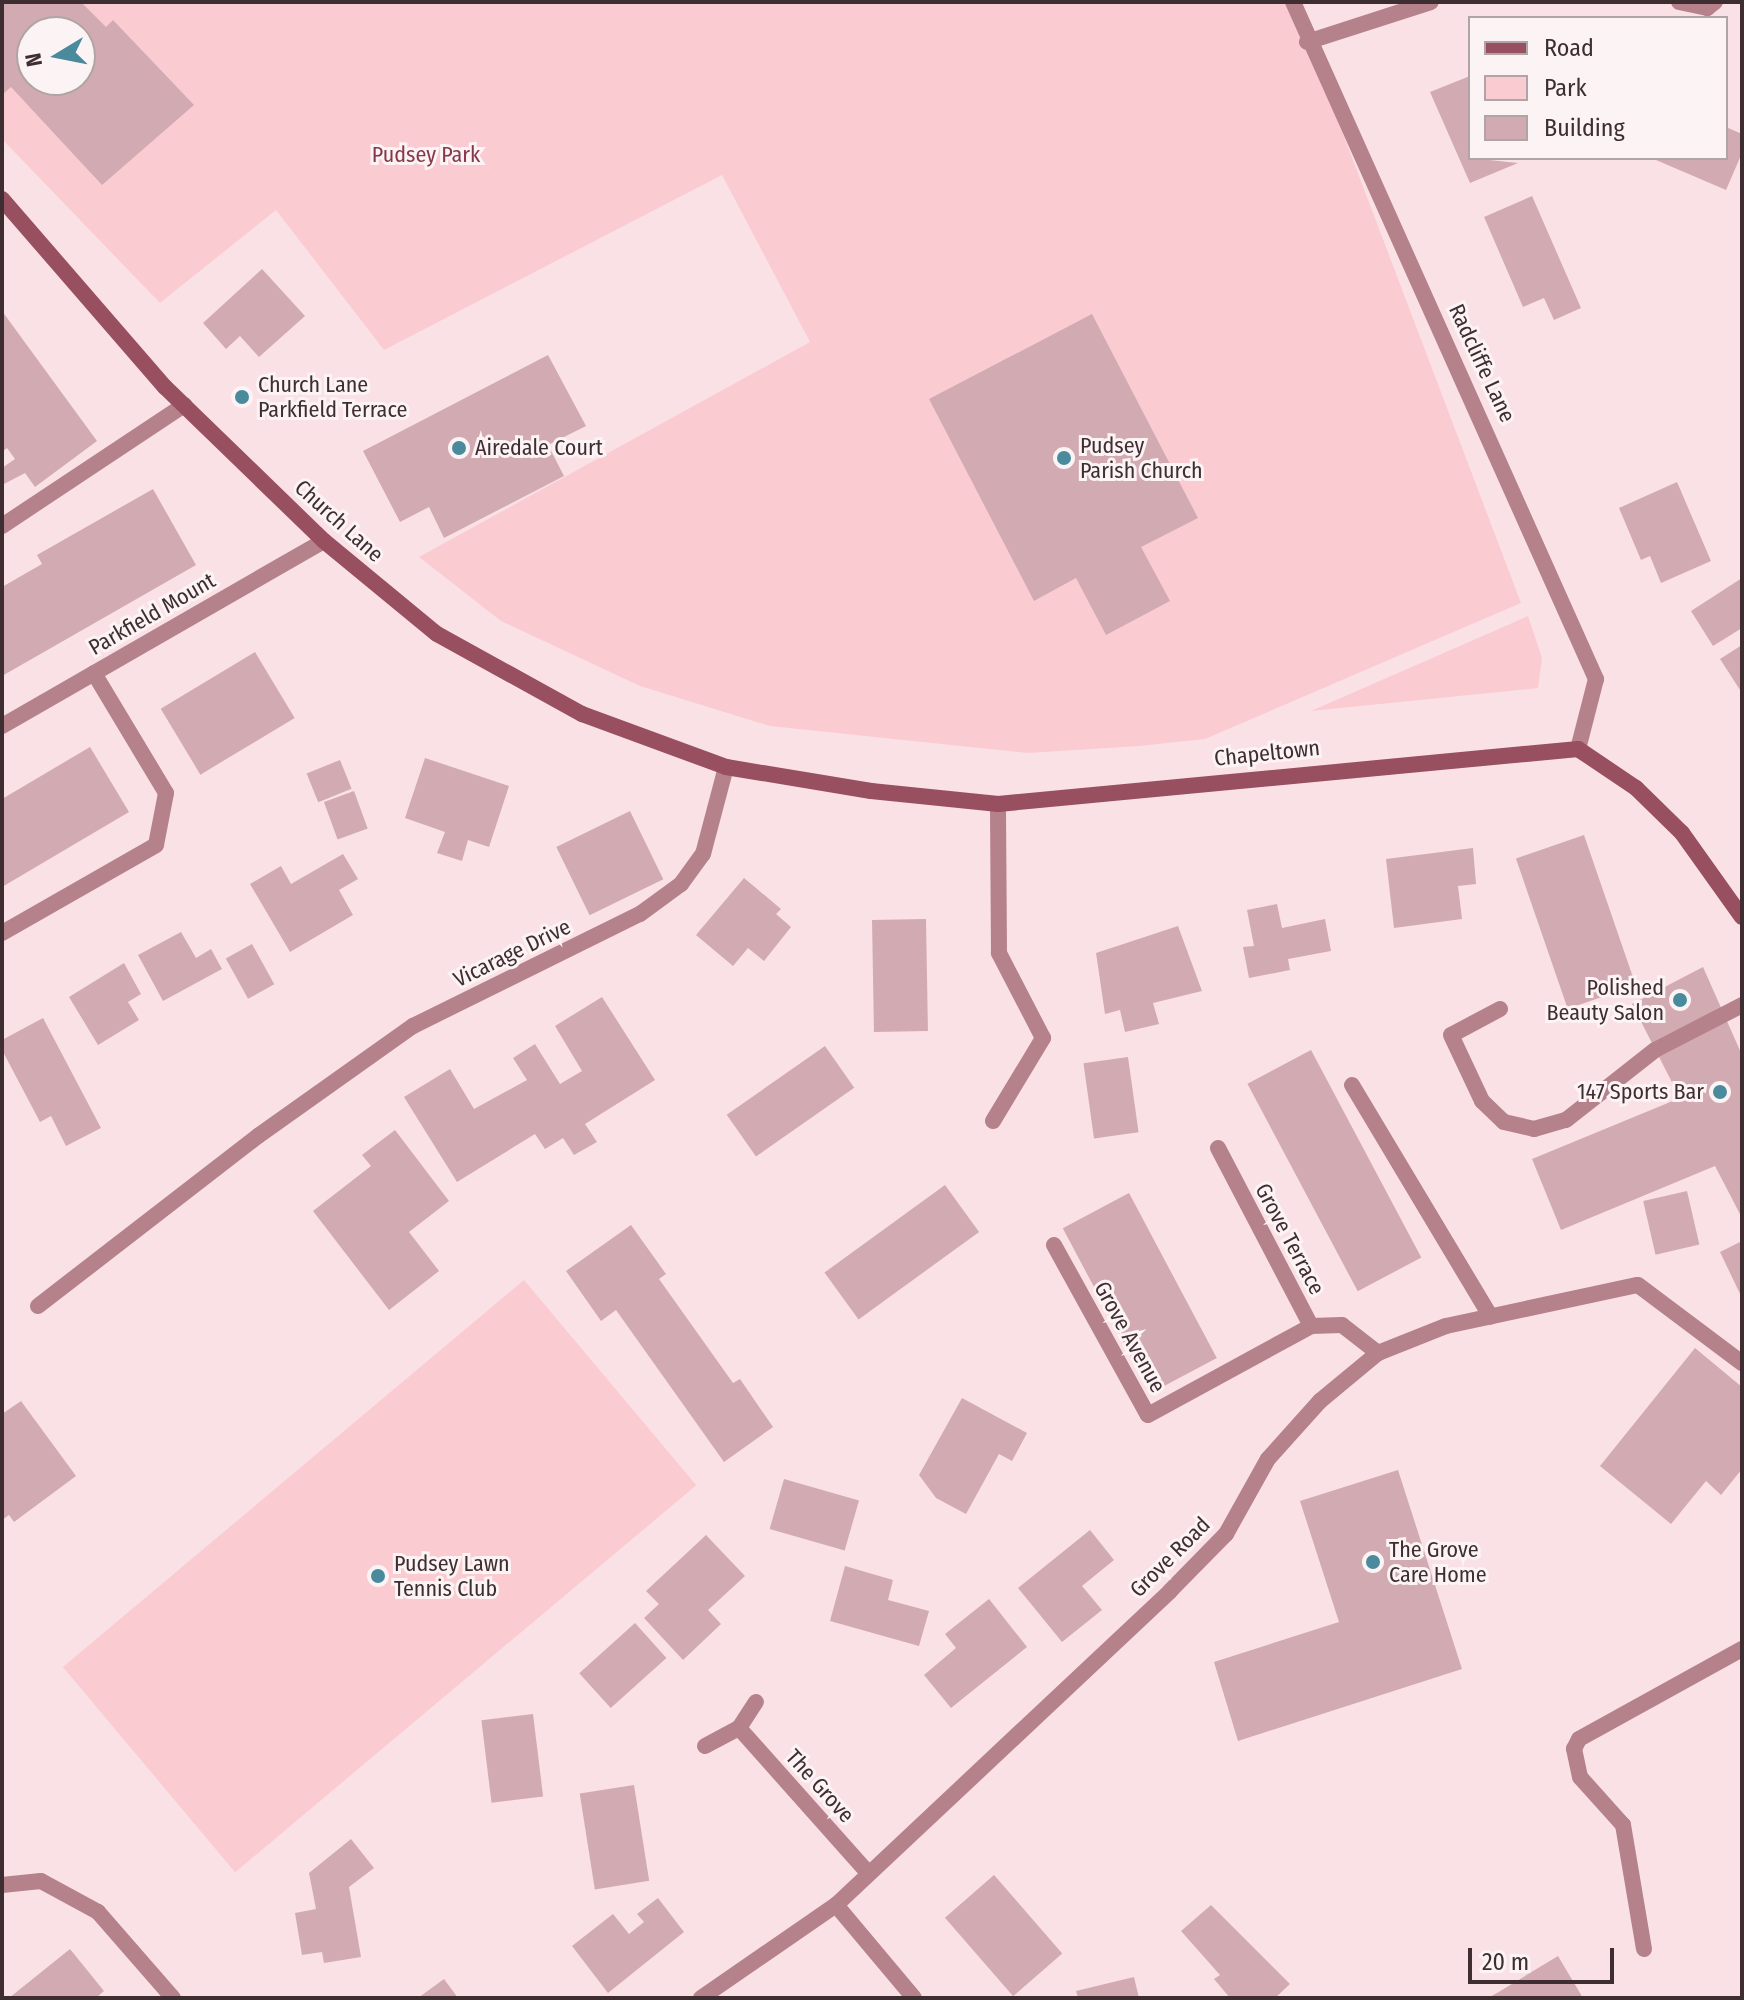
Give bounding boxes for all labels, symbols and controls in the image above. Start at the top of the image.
north arrow [16,16,96,96]
legend [1468,16,1728,160]
text: Road [1544,34,1594,62]
text: N [19,51,48,69]
text: Park [1544,74,1587,102]
text: Building [1544,114,1625,142]
park label: Pudsey Park [372,142,480,168]
street label: Radcliffe Lane [1443,300,1521,426]
place label: Church Lane Parkfield Terrace [258,371,407,422]
marker: Church Lane Parkfield Terrace [233,388,251,406]
place label: Pudsey Parish Church [1080,432,1203,484]
place label: Airedale Court [475,435,603,461]
marker: Airedale Court [450,439,468,457]
marker: Pudsey Parish Church [1055,449,1073,467]
street label: Church Lane [289,474,389,568]
street label: Parkfield Mount [84,567,220,661]
street label: Chapeltown [1213,734,1321,772]
street label: Vicarage Drive [449,913,575,993]
place label: Polished Beauty Salon [1547,974,1664,1026]
marker: Polished Beauty Salon [1671,991,1689,1009]
place label: 147 Sports Bar [1577,1079,1704,1105]
marker: 147 Sports Bar [1711,1083,1729,1101]
street label: Grove Terrace [1250,1179,1330,1299]
street label: Grove Avenue [1089,1277,1171,1397]
street label: Grove Road [1124,1511,1216,1603]
place label: The Grove Care Home [1389,1536,1487,1588]
place label: Pudsey Lawn Tennis Club [394,1550,510,1602]
marker: The Grove Care Home [1364,1553,1382,1571]
marker: Pudsey Lawn Tennis Club [369,1567,387,1585]
street label: The Grove [780,1744,860,1828]
scale bar [1472,1932,1618,1982]
text: 20 m [1482,1948,1529,1976]

